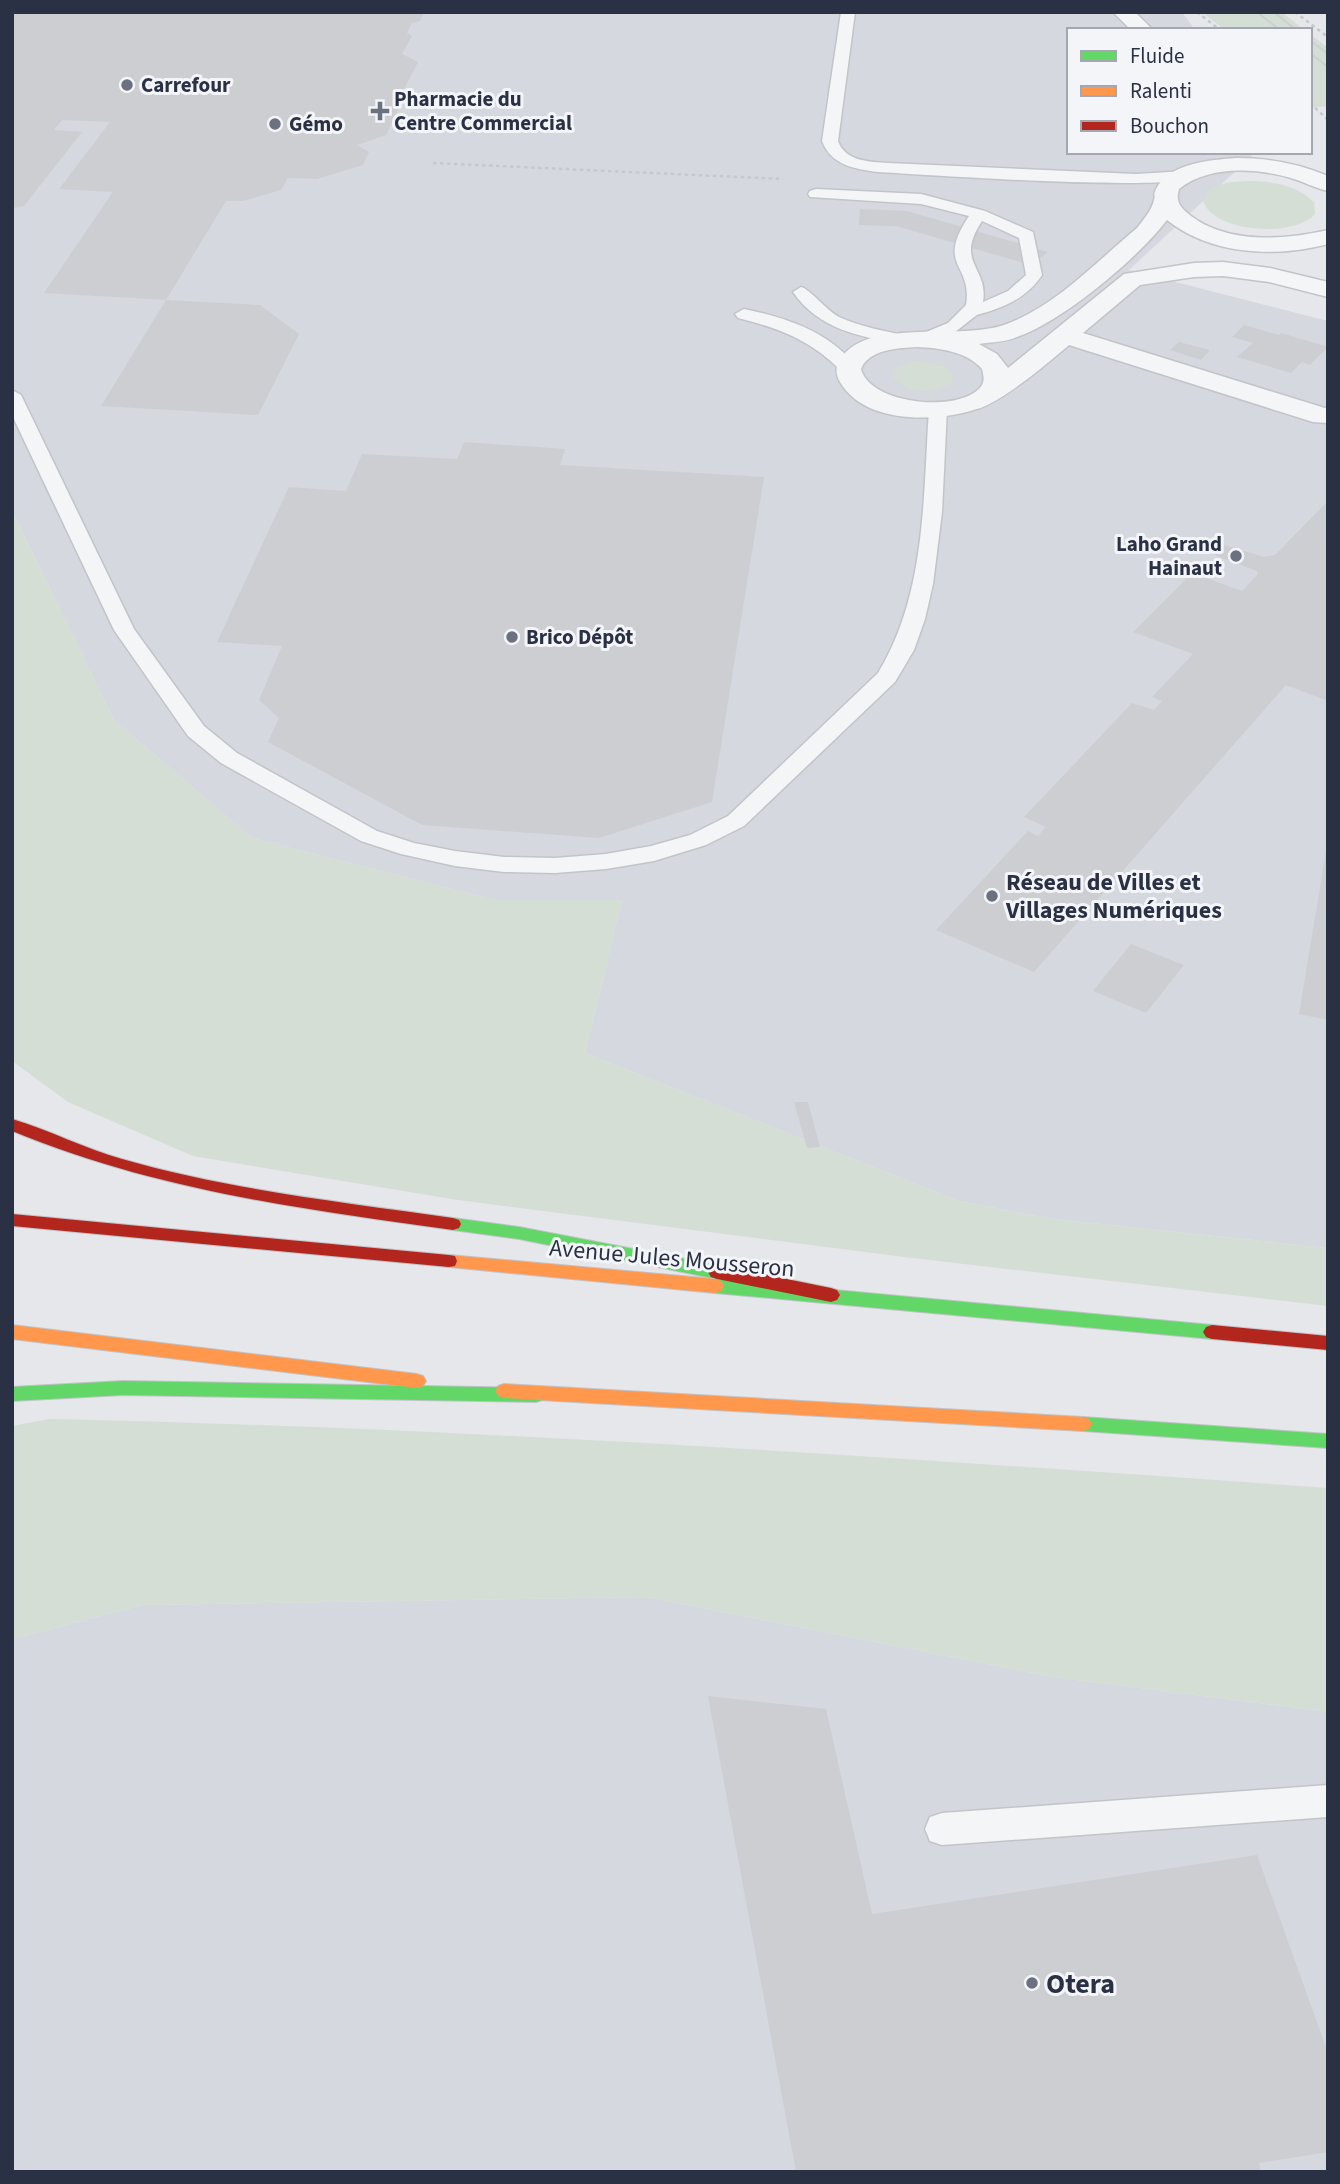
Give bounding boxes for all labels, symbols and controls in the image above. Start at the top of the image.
legend [1067,28,1312,154]
text: Fluide [1130,41,1184,71]
place label: Carrefour [141,70,231,100]
text: Ralenti [1130,76,1192,106]
marker: Carrefour [119,77,135,93]
place label: Pharmacie du Centre Commercial [394,84,572,138]
marker: Pharmacie du Centre Commercial [372,103,388,119]
place label: Gémo [289,109,343,139]
text: Bouchon [1130,111,1209,141]
marker: Gémo [267,116,283,132]
place label: Laho Grand Hainaut [1116,529,1222,583]
marker: Laho Grand Hainaut [1228,548,1244,564]
place label: Brico Dépôt [526,622,633,652]
marker: Brico Dépôt [504,629,520,645]
place label: Réseau de Villes et Villages Numériques [1005,865,1222,928]
marker: Réseau de Villes et Villages Numériques [984,888,1000,904]
street label: Avenue Jules Mousseron [548,1230,796,1287]
place label: Otera [1046,1964,1115,2004]
marker: Otera [1024,1975,1040,1991]

